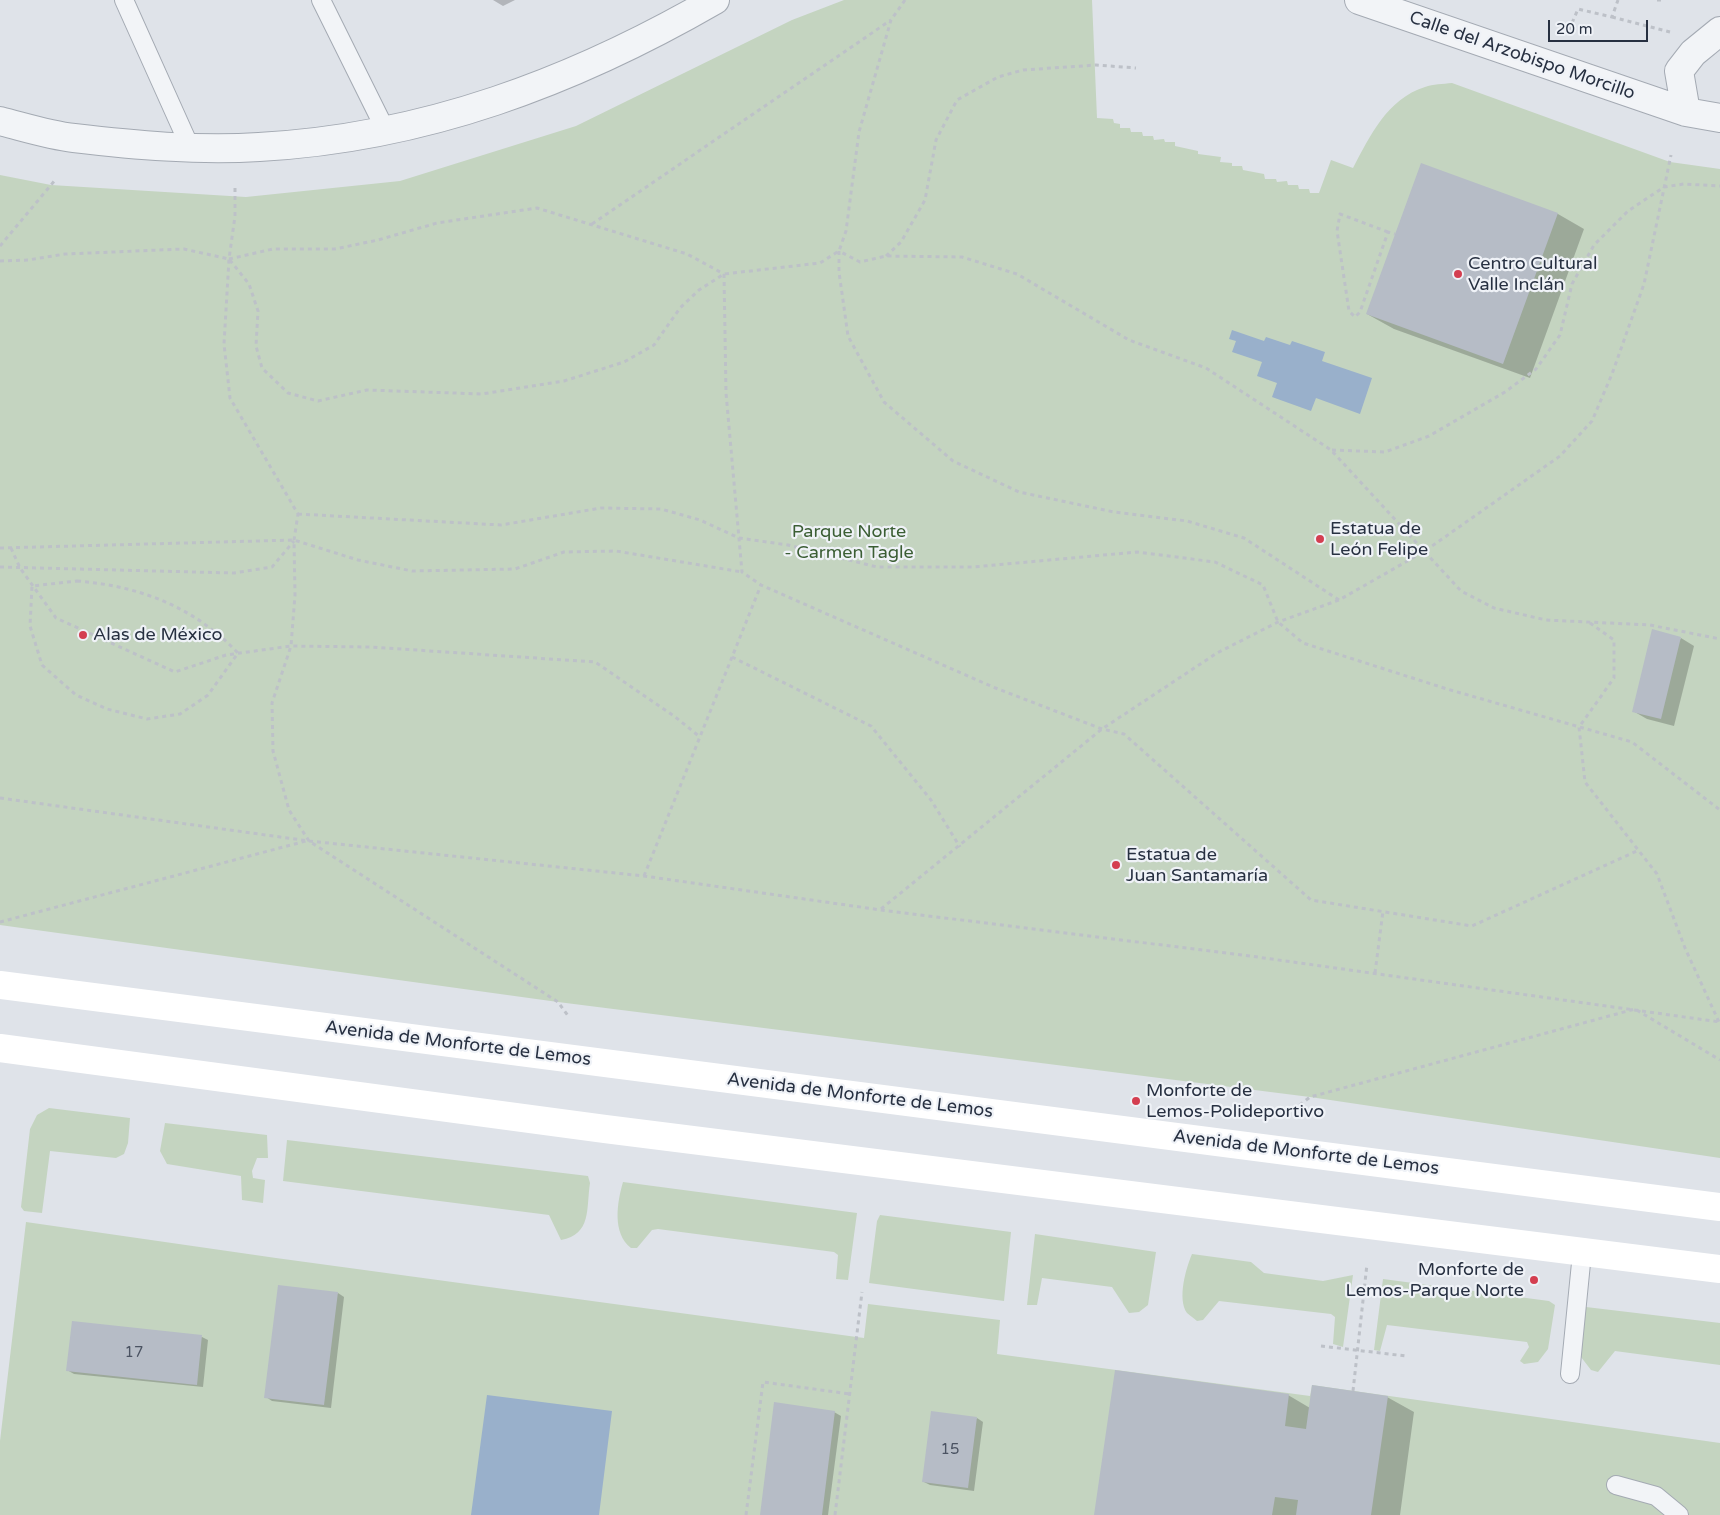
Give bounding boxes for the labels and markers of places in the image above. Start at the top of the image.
place label: Centro Cultural Valle Inclán [1468,253,1597,296]
marker: Centro Cultural Valle Inclán [1452,268,1464,280]
place label: Estatua de León Felipe [1330,518,1428,560]
marker: Estatua de León Felipe [1314,533,1326,545]
place label: Alas de México [93,624,222,646]
marker: Alas de México [77,629,89,641]
place label: Estatua de Juan Santamaría [1126,844,1268,886]
marker: Estatua de Juan Santamaría [1110,859,1122,871]
place label: Monforte de Lemos-Polideportivo [1146,1080,1324,1122]
marker: Monforte de Lemos-Polideportivo [1130,1095,1142,1107]
place label: Monforte de Lemos-Parque Norte [1345,1259,1524,1302]
marker: Monforte de Lemos-Parque Norte [1528,1274,1540,1286]

